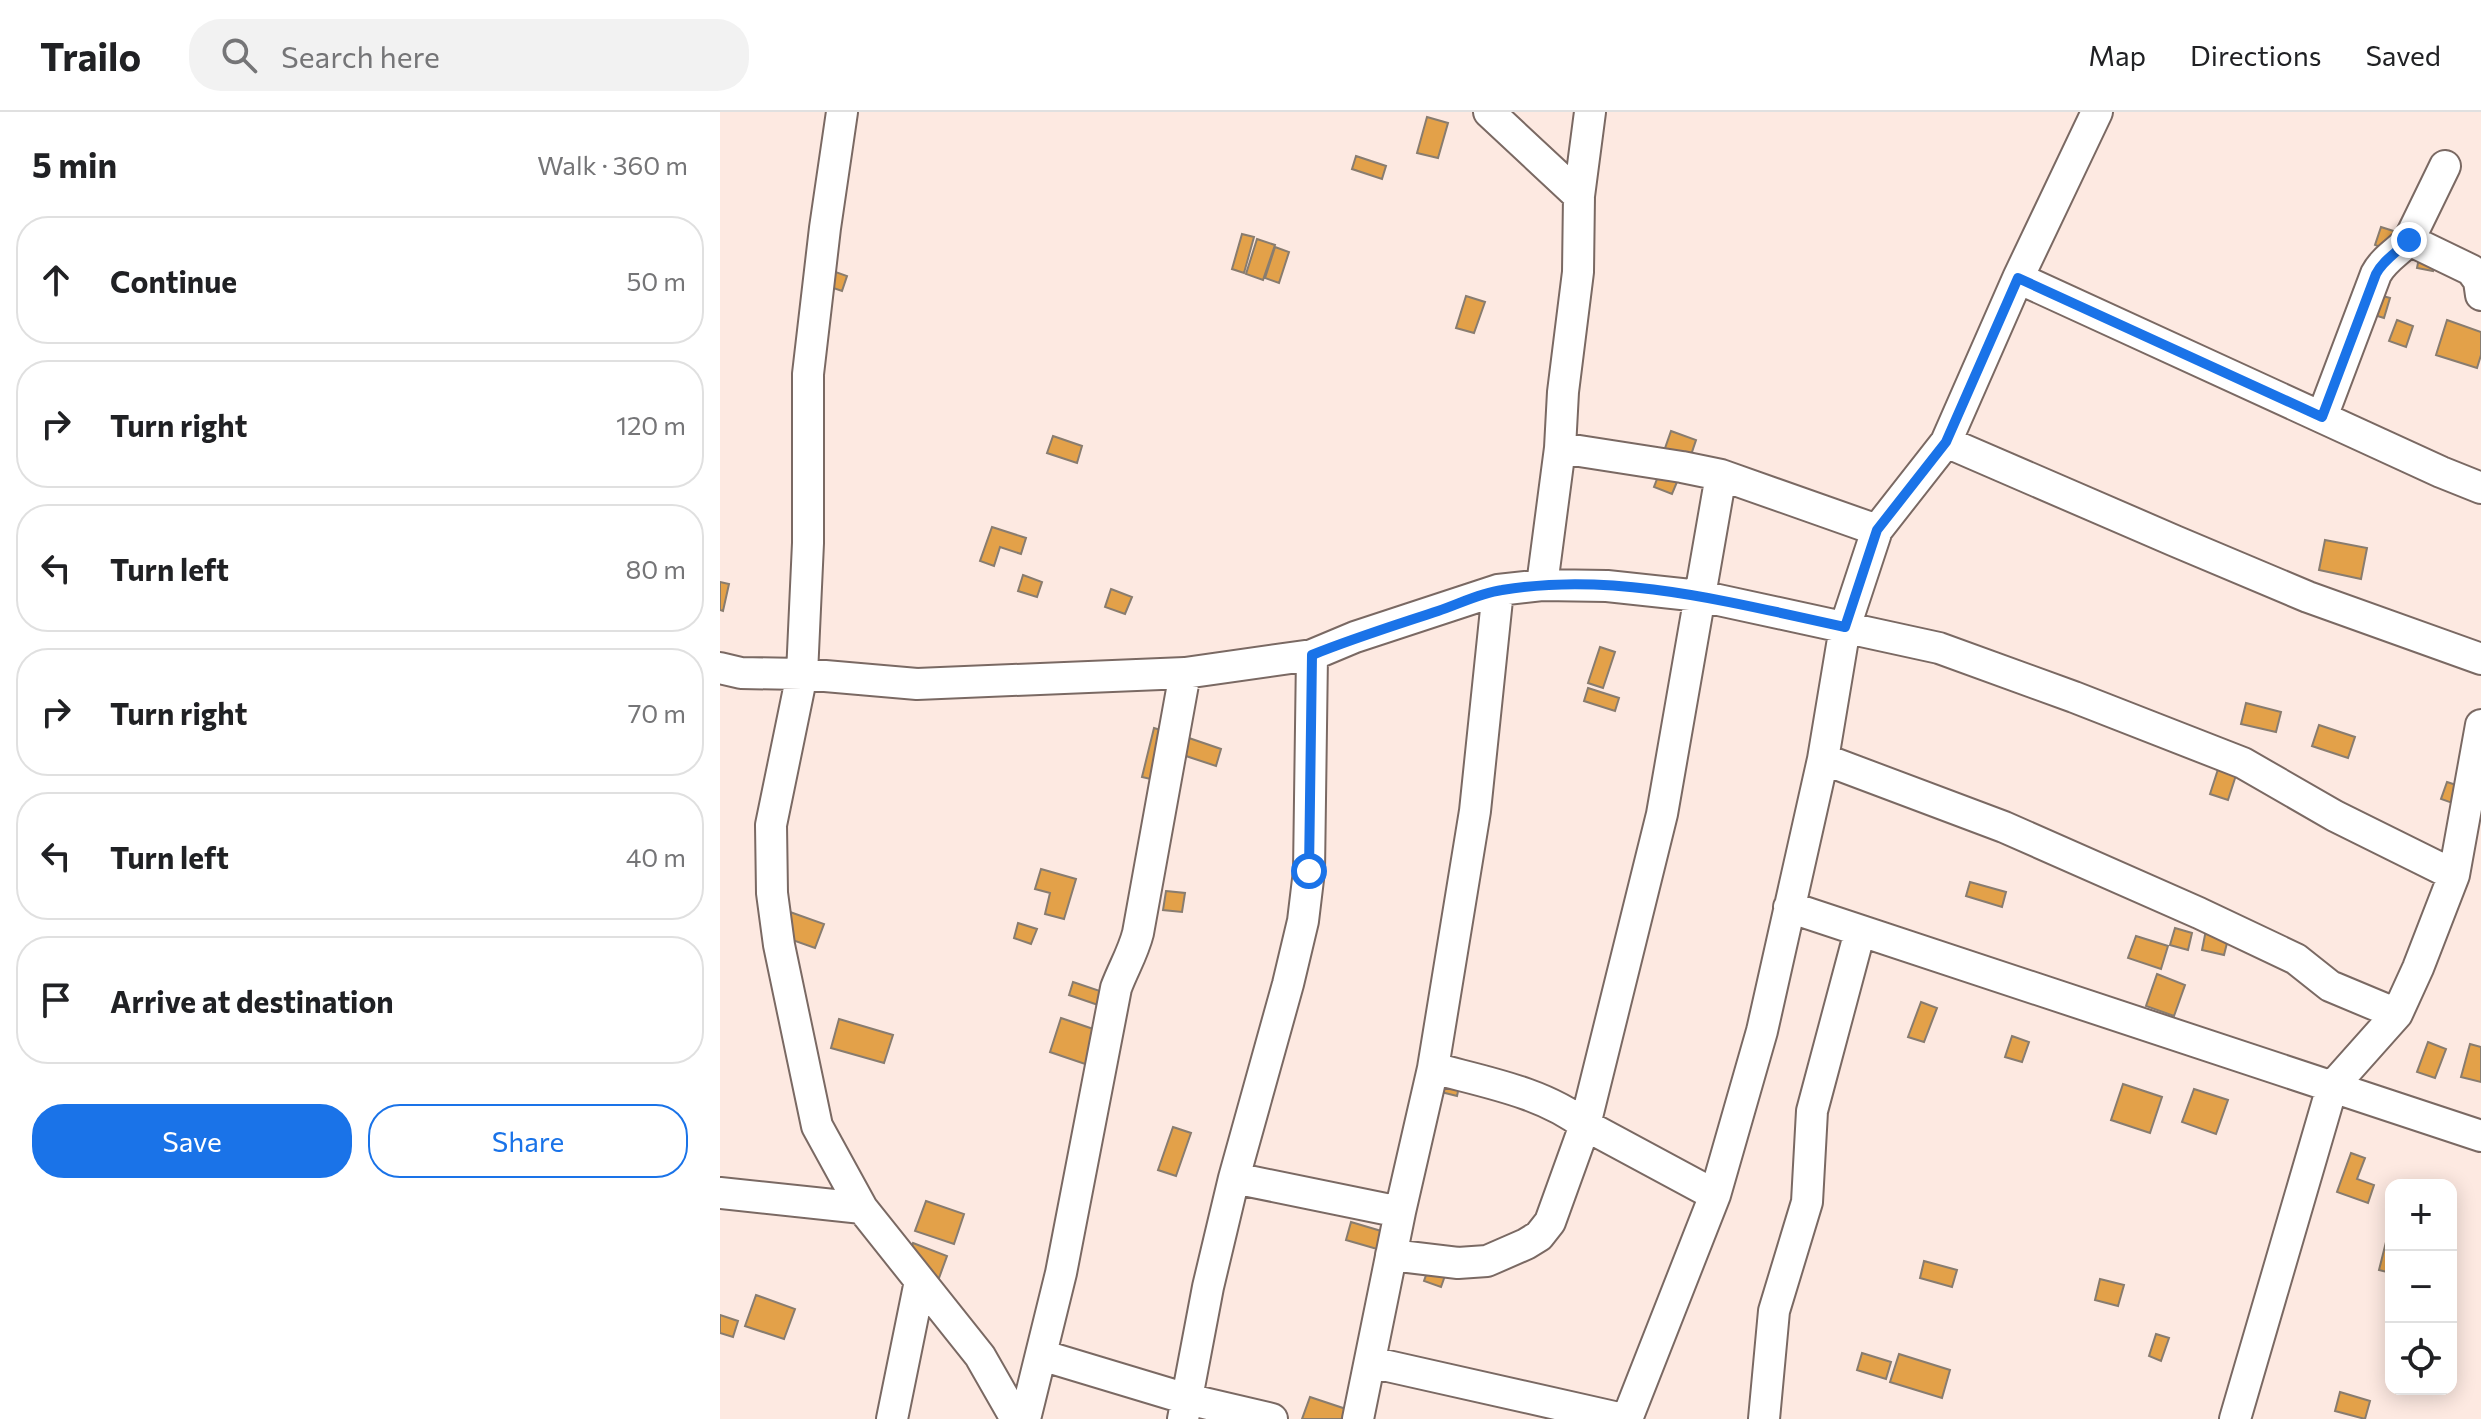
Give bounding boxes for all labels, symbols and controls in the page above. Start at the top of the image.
search box [189,19,749,91]
text: Trailo [40,32,141,79]
icon: search [217,33,261,77]
text: Search here [281,37,440,74]
text: Map [2088,38,2146,72]
text: Directions [2190,38,2321,72]
text: Saved [2365,38,2441,72]
text: 5 min [32,143,117,185]
text: Walk · 360 m [537,149,688,180]
route end [2391,222,2427,258]
icon: ahead [34,258,78,302]
text: Continue [110,262,237,299]
text: 50 m [626,265,686,296]
icon: right [34,402,78,446]
text: Turn right [110,406,247,443]
text: 120 m [616,409,686,440]
icon: left [34,546,78,590]
text: Turn left [110,550,229,587]
text: 80 m [626,553,686,584]
icon: right [34,690,78,734]
text: Turn right [110,694,247,731]
text: 70 m [628,697,686,728]
icon: left [34,834,78,878]
text: Turn left [110,838,229,875]
text: 40 m [626,841,686,872]
route start [1291,853,1327,889]
icon: arrive [34,978,78,1022]
text: Arrive at destination [110,982,394,1019]
button: Save [32,1104,352,1178]
button: Share [368,1104,688,1178]
map controls [2385,1179,2457,1395]
button: + [2385,1179,2457,1251]
button: − [2385,1251,2457,1323]
button: locate [2385,1323,2457,1395]

